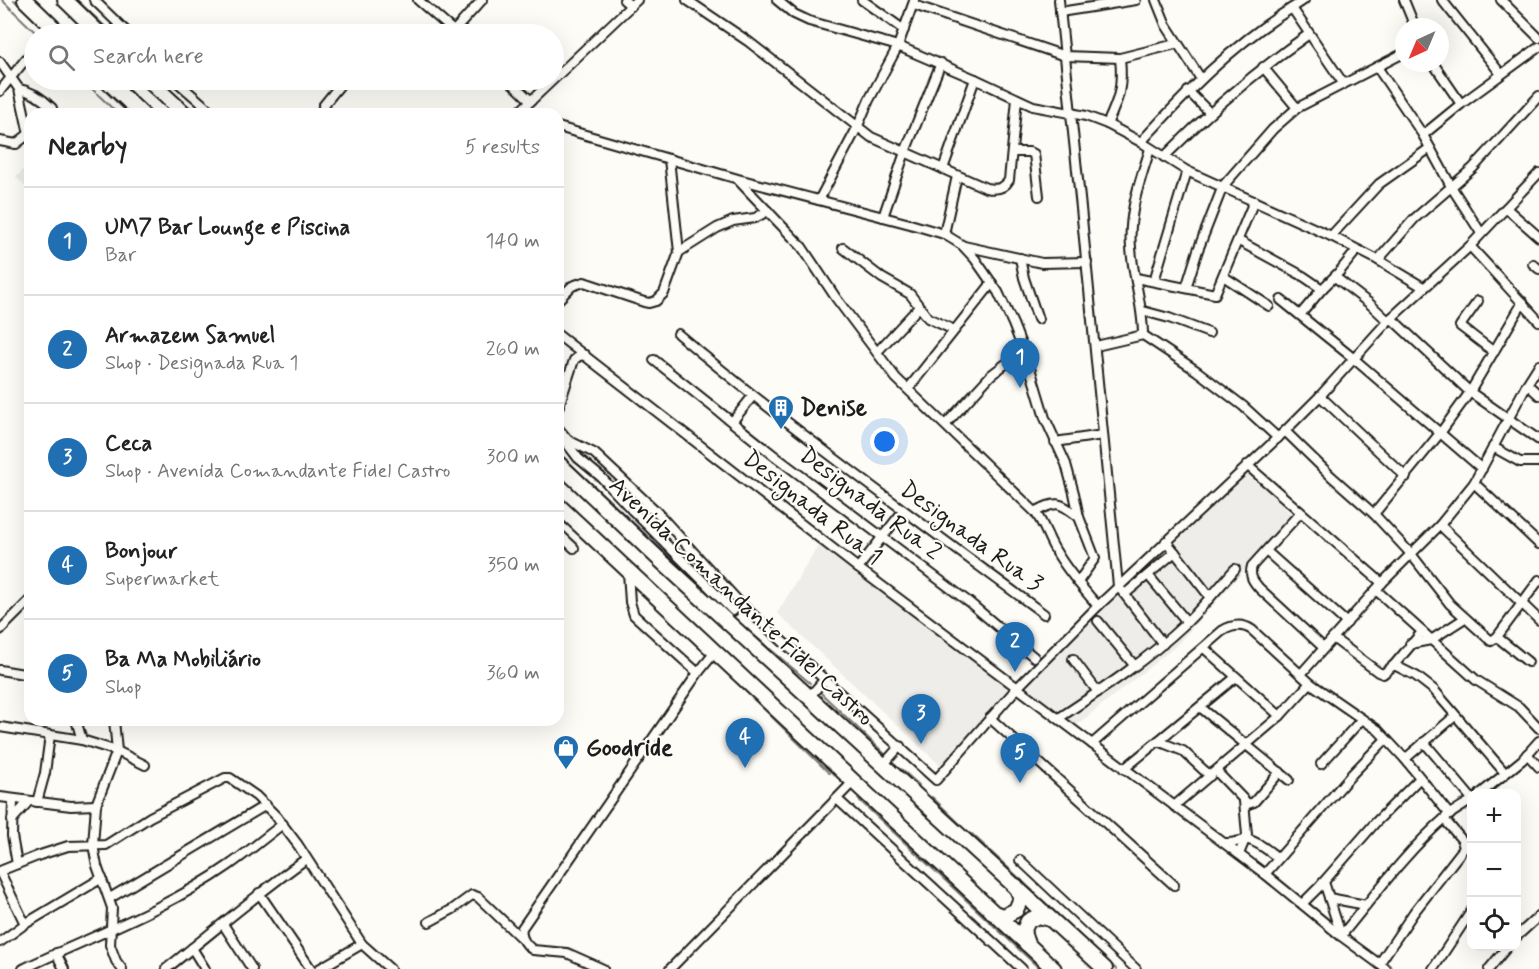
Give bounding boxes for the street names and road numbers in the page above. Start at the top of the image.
street label: Designada Rua 2 [791,440,948,569]
street label: Designada Rua 1 [734,444,888,574]
street label: Avenida Comandante Fidel Castro [602,471,880,733]
street label: Designada Rua 3 [892,475,1049,601]

